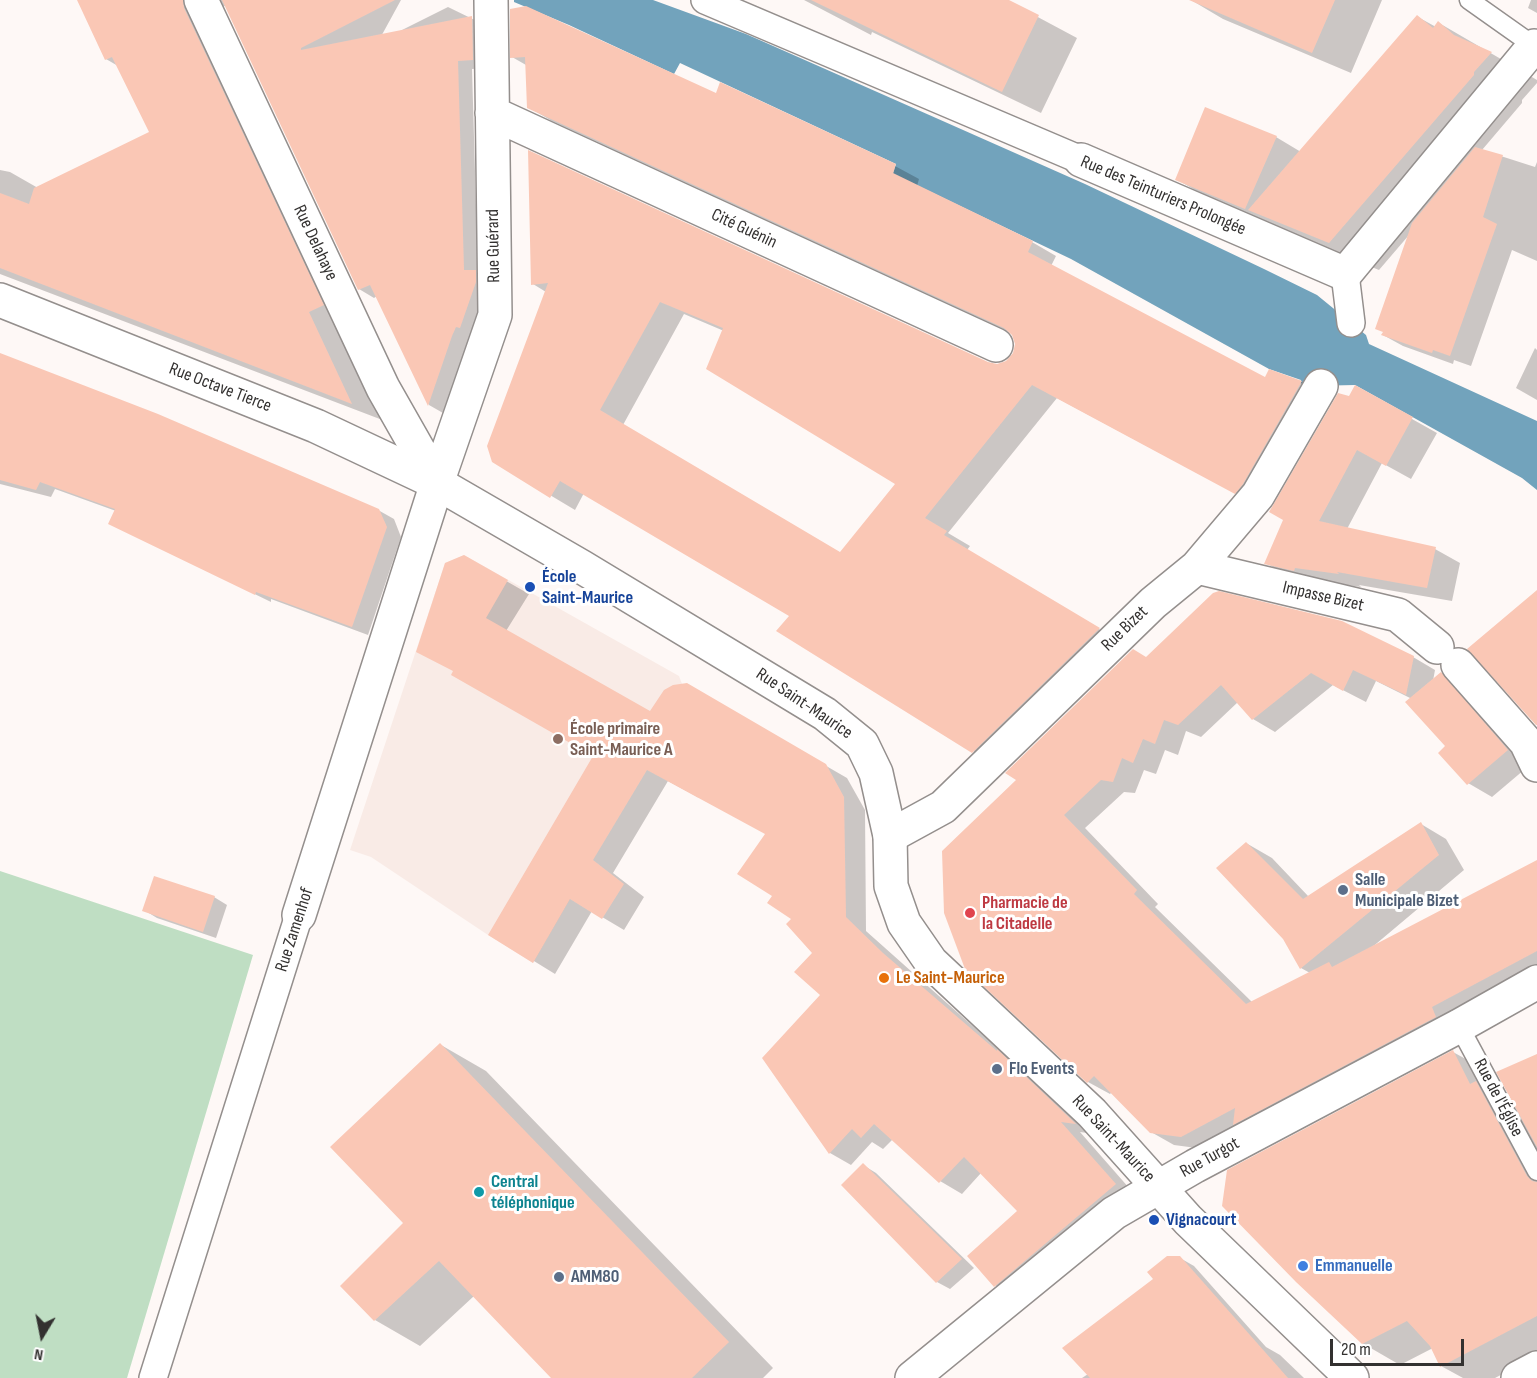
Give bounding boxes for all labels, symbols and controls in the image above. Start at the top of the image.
street label: Rue des Teinturiers Prolongée [1077,151,1249,241]
street label: Rue Delahaye [288,202,342,284]
street label: Cité Guénin [708,204,780,254]
street label: Rue Guérard [483,209,505,283]
street label: Rue Octave Tierce [166,359,274,417]
place label: École Saint-Maurice [542,566,633,608]
street label: Impasse Bizet [1280,577,1366,617]
marker: École Saint-Maurice [523,580,537,594]
street label: Rue Bizet [1097,602,1153,656]
street label: Rue Saint-Maurice [752,664,856,744]
place label: École primaire Saint-Maurice A [570,718,672,760]
marker: École primaire Saint-Maurice A [551,732,565,746]
place label: Salle Municipale Bizet [1355,869,1459,912]
marker: Salle Municipale Bizet [1336,883,1350,897]
street label: Rue Zamenhof [271,885,319,975]
place label: Pharmacie de la Citadelle [982,892,1068,934]
marker: Pharmacie de la Citadelle [963,906,977,920]
place label: Le Saint-Maurice [896,967,1005,989]
marker: Le Saint-Maurice [877,971,891,985]
street label: Rue de l'Église [1468,1055,1528,1141]
place label: Flo Events [1009,1058,1075,1080]
marker: Flo Events [990,1062,1004,1076]
street label: Rue Saint-Maurice [1067,1091,1159,1187]
street label: Rue Turgot [1177,1133,1243,1183]
place label: Central téléphonique [491,1171,575,1214]
marker: Central téléphonique [472,1185,486,1199]
place label: Vignacourt [1166,1209,1236,1231]
marker: Vignacourt [1147,1213,1161,1227]
place label: Emmanuelle [1315,1255,1393,1277]
marker: Emmanuelle [1296,1259,1310,1273]
place label: AMM80 [571,1266,619,1288]
marker: AMM80 [552,1270,566,1284]
north arrow [12,1306,72,1366]
scale bar [1333,1327,1466,1365]
text: 20 m [1341,1339,1371,1360]
text: N [33,1344,45,1364]

